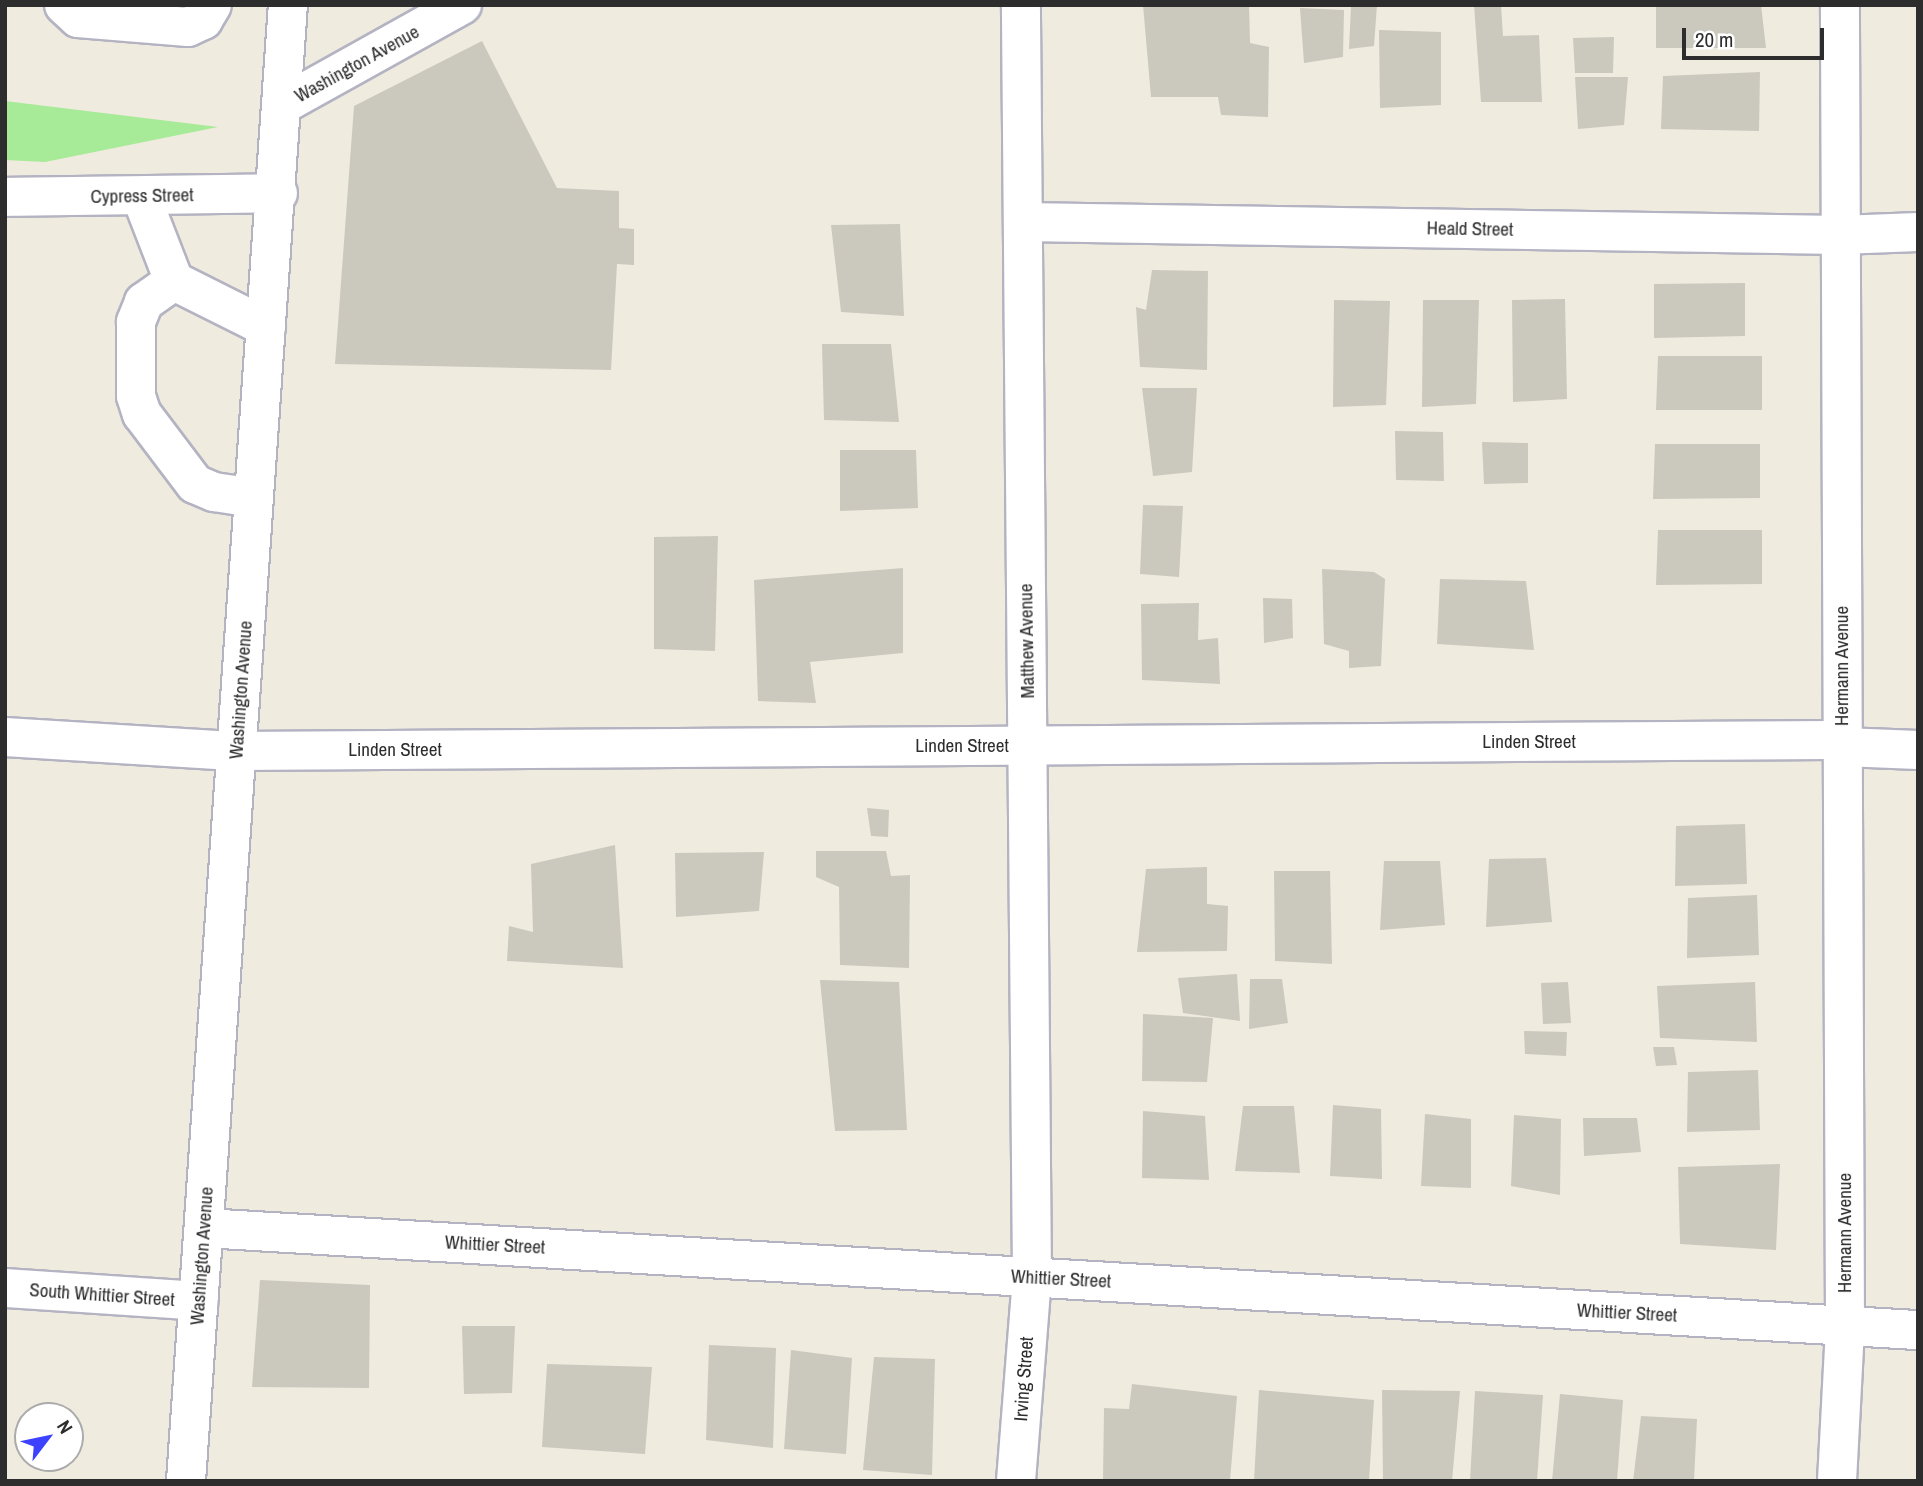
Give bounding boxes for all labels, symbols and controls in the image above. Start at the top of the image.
scale bar [1685,14,1827,58]
street label: Washington Avenue [290,20,424,108]
text: 20 m [1695,25,1733,54]
street label: Cypress Street [90,184,194,208]
street label: Heald Street [1427,217,1513,241]
street label: Matthew Avenue [1015,583,1039,699]
street label: Hermann Avenue [1831,606,1853,726]
street label: Washington Avenue [225,620,257,760]
street label: Linden Street [1482,731,1576,753]
street label: Linden Street [915,735,1009,757]
street label: Linden Street [348,739,442,761]
street label: Hermann Avenue [1834,1173,1856,1293]
street label: Washington Avenue [186,1186,218,1326]
street label: Whittier Street [444,1231,546,1259]
street label: Whittier Street [1010,1265,1112,1293]
street label: South Whittier Street [29,1279,175,1311]
street label: Whittier Street [1576,1299,1678,1327]
street label: Irving Street [1010,1336,1038,1422]
north arrow [14,1402,84,1472]
text: N [51,1415,79,1439]

